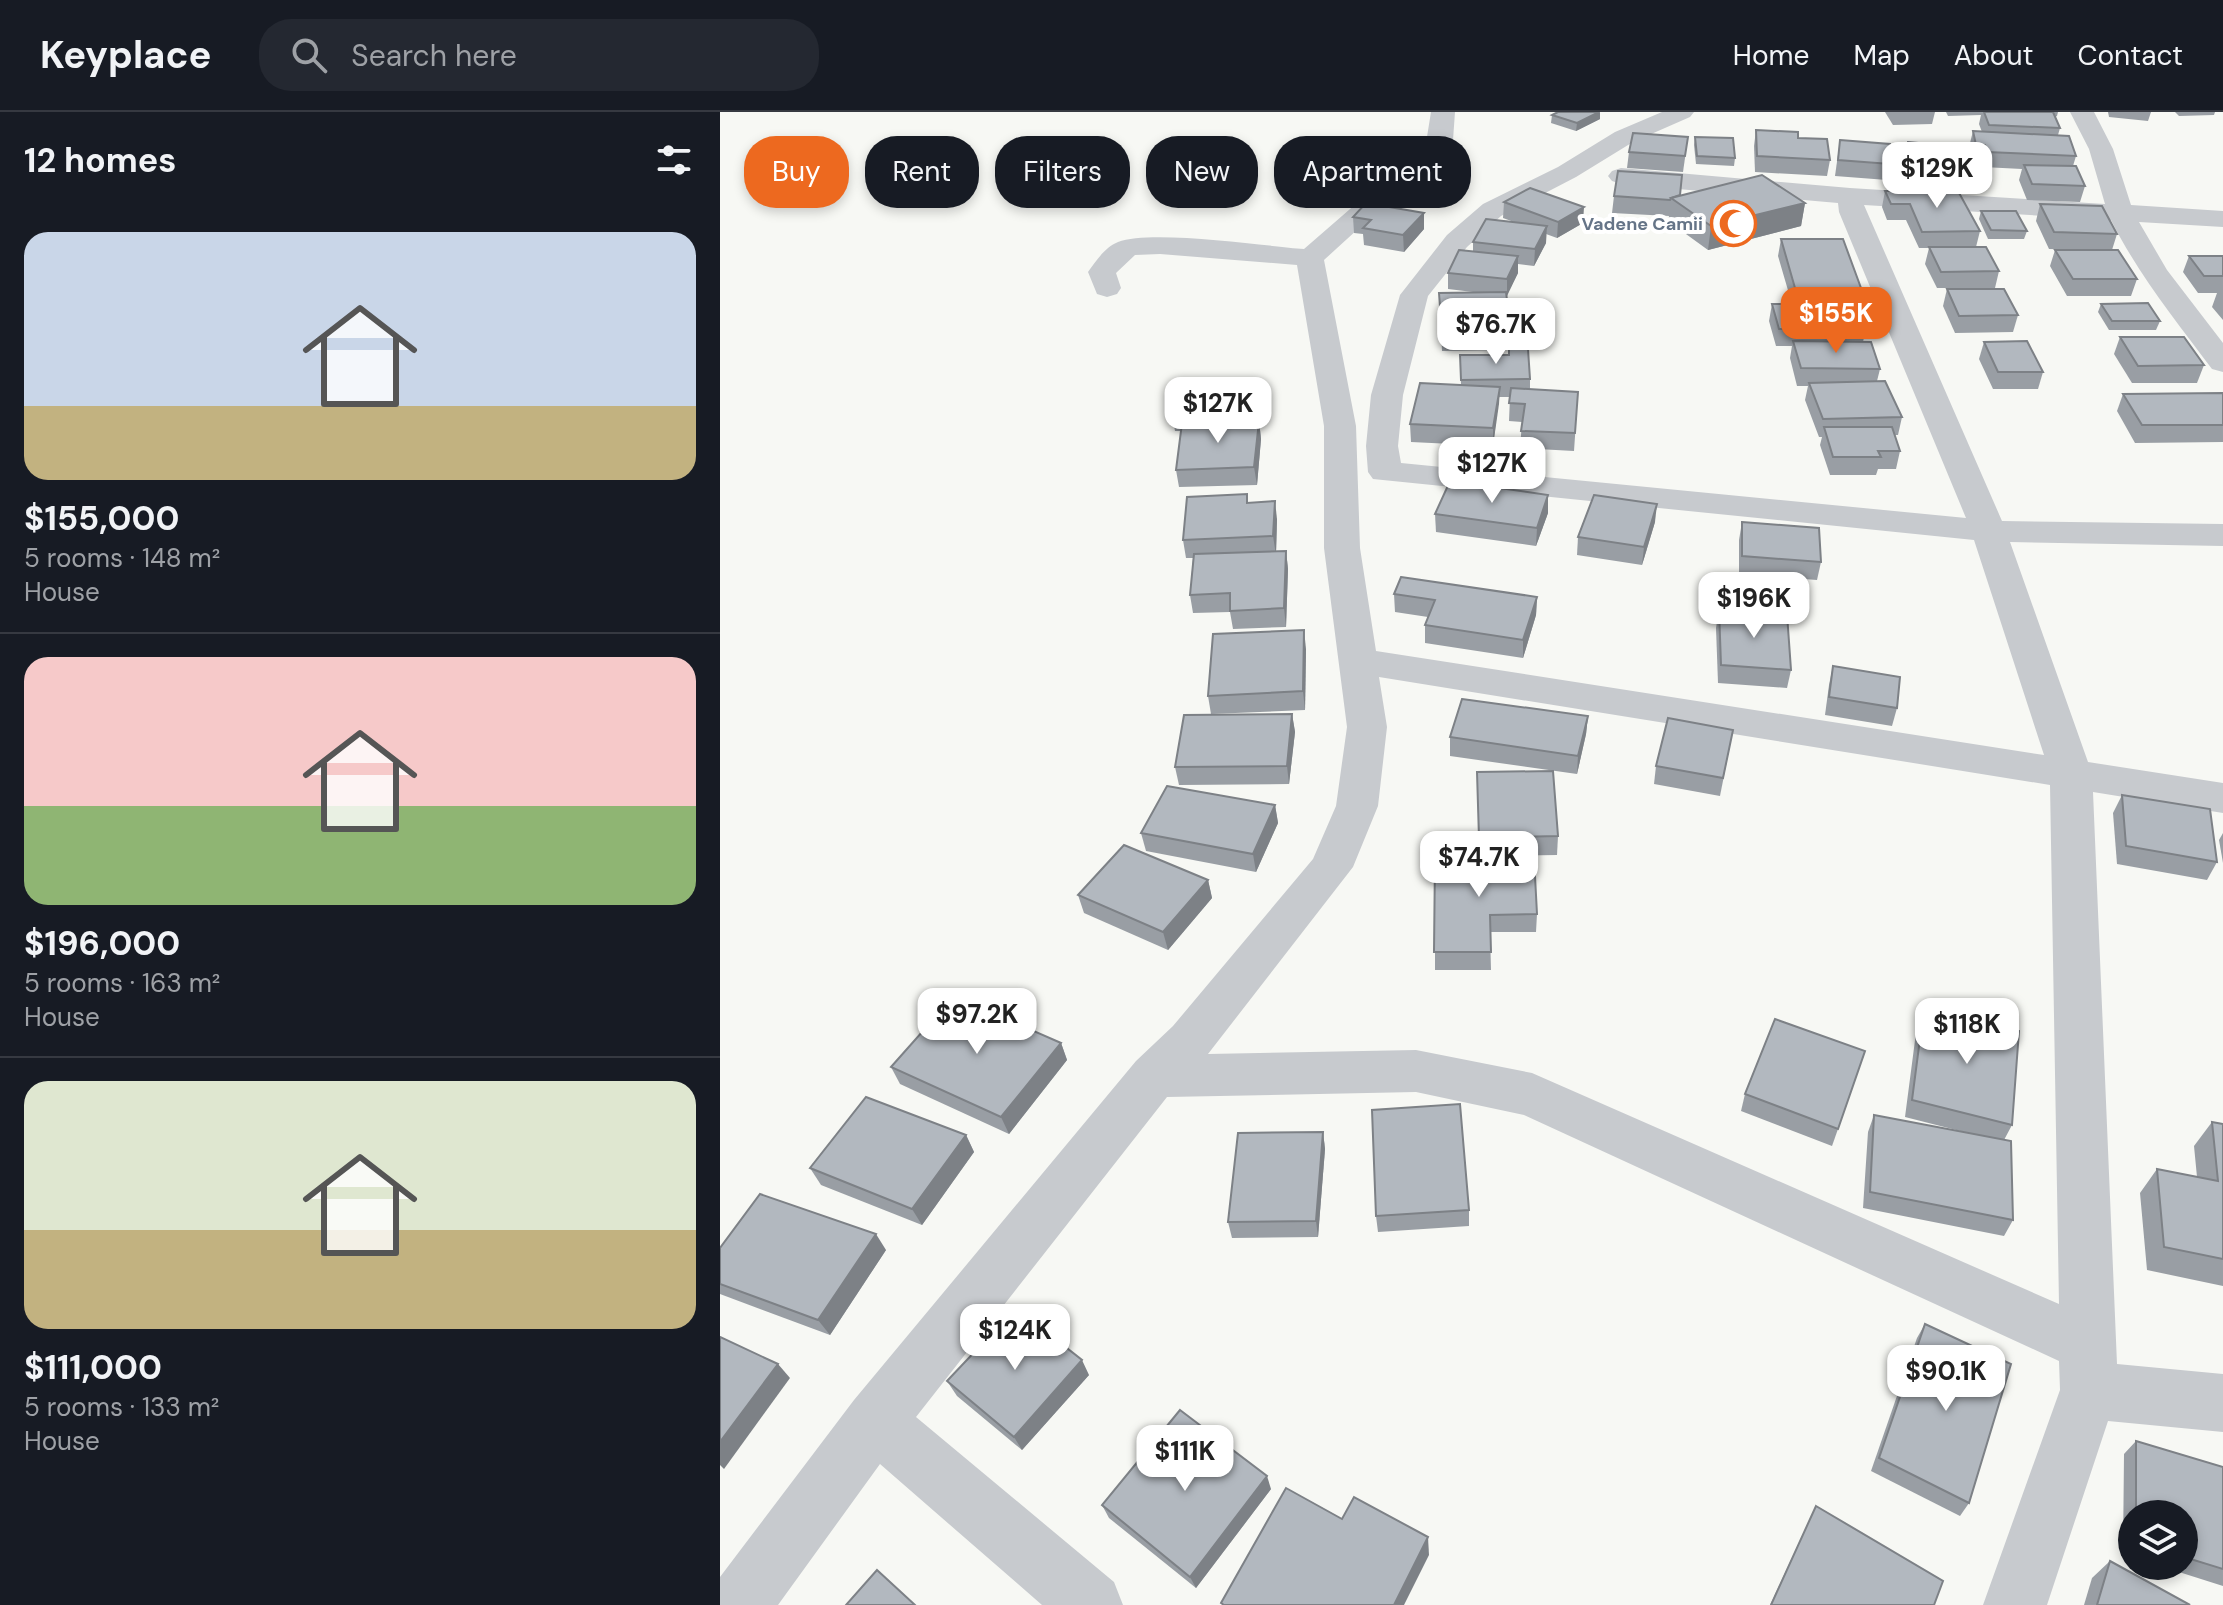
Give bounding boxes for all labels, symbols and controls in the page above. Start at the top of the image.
search box [259,19,819,91]
text: Keyplace [40,30,211,80]
icon: search [287,33,331,77]
text: Search here [351,36,517,75]
text: Home [1733,37,1809,74]
text: Map [1853,37,1910,74]
text: About [1954,37,2033,74]
text: Contact [2077,37,2183,74]
chip: Buy [744,136,849,208]
chip: Rent [865,136,979,208]
chip: Filters [995,136,1130,208]
chip: New [1146,136,1258,208]
chip: Apartment [1274,136,1471,208]
text: 12 homes [24,138,176,183]
icon: filters [652,138,696,182]
pin: $129K [1881,142,1993,210]
text: $129K [1900,151,1974,185]
mosque icon: Vadene Camii [1710,200,1758,248]
place label: Vadene Camii [1581,212,1703,236]
icon: home [288,284,432,428]
pin: $155K [1780,287,1892,355]
text: $155K [1799,296,1873,330]
pin: $76.7K [1431,298,1561,366]
text: $76.7K [1455,307,1537,341]
pin: $127K [1162,377,1274,445]
text: $127K [1183,386,1253,420]
pin: $127K [1436,437,1548,505]
text: $127K [1457,446,1527,480]
text: $155,000 [24,496,179,541]
text: 5 rooms · 148 m² [24,541,220,575]
pin: $196K [1698,572,1810,640]
text: House [24,575,100,609]
text: $196K [1716,581,1792,615]
icon: home [288,709,432,853]
pin: $74.7K [1414,831,1544,899]
text: $74.7K [1438,840,1520,874]
text: $196,000 [24,921,180,966]
text: 5 rooms · 163 m² [24,966,220,1000]
pin: $97.2K [912,988,1042,1056]
text: $97.2K [936,997,1018,1031]
pin: $118K [1911,998,2023,1066]
text: House [24,1000,100,1034]
text: $118K [1933,1007,2001,1041]
icon: home [288,1133,432,1277]
pin: $124K [959,1304,1071,1372]
text: $124K [978,1313,1052,1347]
text: $111,000 [24,1345,162,1390]
pin: $90.1K [1881,1345,2011,1413]
text: $90.1K [1905,1354,1987,1388]
text: 5 rooms · 133 m² [24,1390,219,1424]
text: House [24,1424,100,1458]
pin: $111K [1129,1425,1241,1493]
text: $111K [1154,1434,1216,1468]
map controls [2118,1500,2198,1580]
button: layers [2118,1500,2198,1580]

